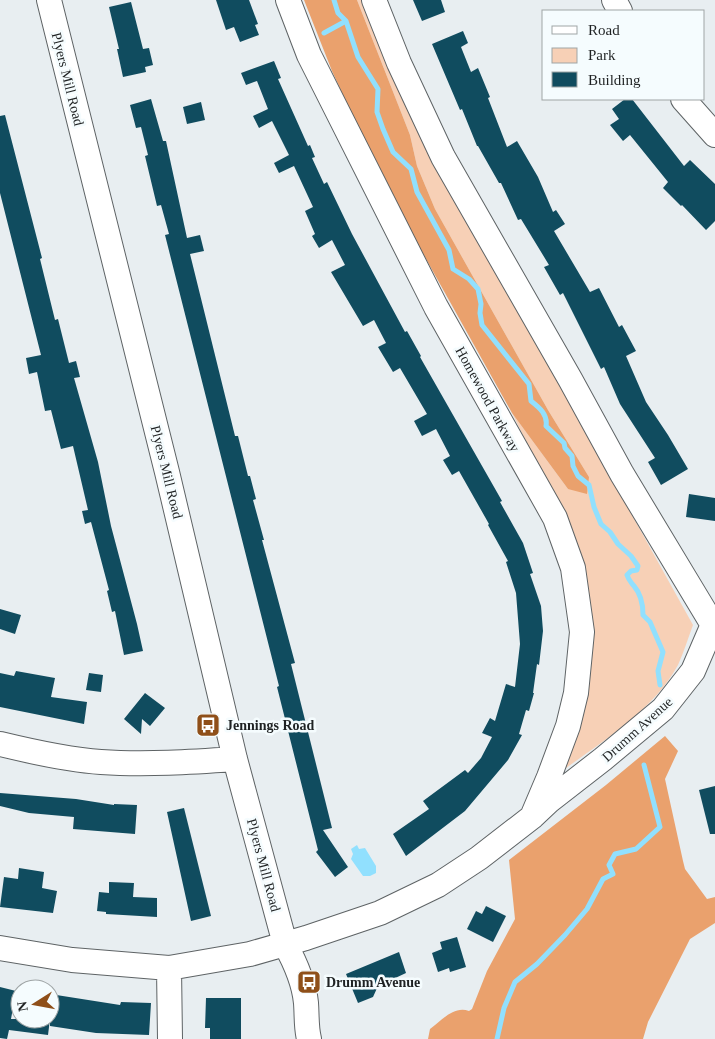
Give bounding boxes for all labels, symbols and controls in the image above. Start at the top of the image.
legend [542,10,705,100]
text: Road [588,22,620,38]
street label: Plyers Mill Road [49,31,86,127]
text: Park [588,47,616,63]
text: Building [588,72,641,88]
street label: Homewood Parkway [452,344,523,454]
street label: Plyers Mill Road [148,424,185,520]
street label: Drumm Avenue [599,694,675,765]
bus stop icon: Jennings Road [195,712,221,738]
place label: Jennings Road [226,718,315,733]
street label: Plyers Mill Road [244,817,283,913]
bus stop icon: Drumm Avenue [296,969,322,995]
place label: Drumm Avenue [326,975,420,990]
north arrow [10,979,60,1029]
text: N [14,1000,31,1013]

